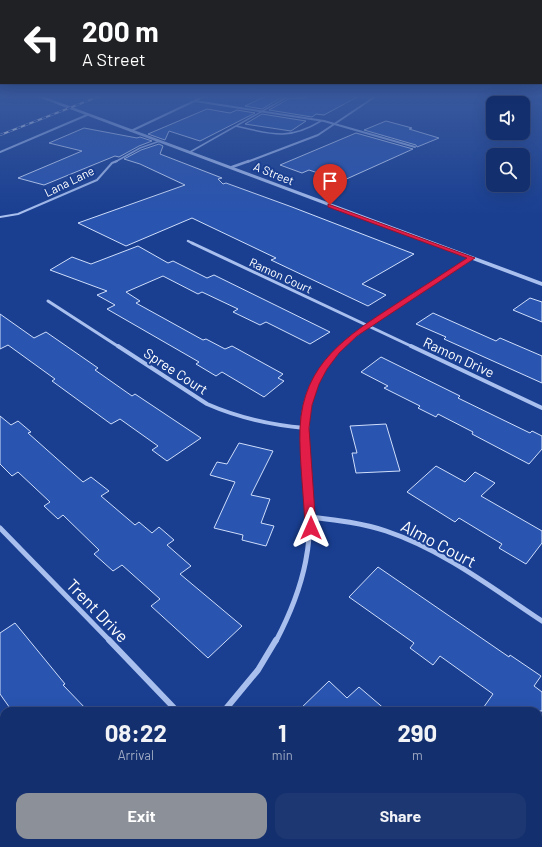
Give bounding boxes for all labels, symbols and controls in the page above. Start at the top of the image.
text: 200 m [82,14,159,48]
icon: left [16,16,68,68]
text: A Street [82,48,146,70]
map controls [486,96,530,192]
button: sound [486,96,530,140]
button: search [486,148,530,192]
street label: A Street [252,159,296,187]
street label: Lana Lane [42,163,96,199]
pin [313,164,347,205]
icon: arrive [319,170,341,192]
street label: Ramon Court [247,254,315,296]
street label: Ramon Drive [421,333,497,381]
street label: Spree Court [141,344,211,398]
position arrow [290,507,332,549]
street label: Almo Court [398,515,480,571]
street label: Trent Drive [63,574,133,646]
text: 08:22 [105,718,167,747]
text: 1 [278,718,286,747]
text: 290 [397,718,437,747]
text: Arrival [118,747,154,763]
text: min [272,747,293,763]
text: m [412,747,423,763]
button: Exit [16,793,267,839]
button: Share [275,793,526,839]

